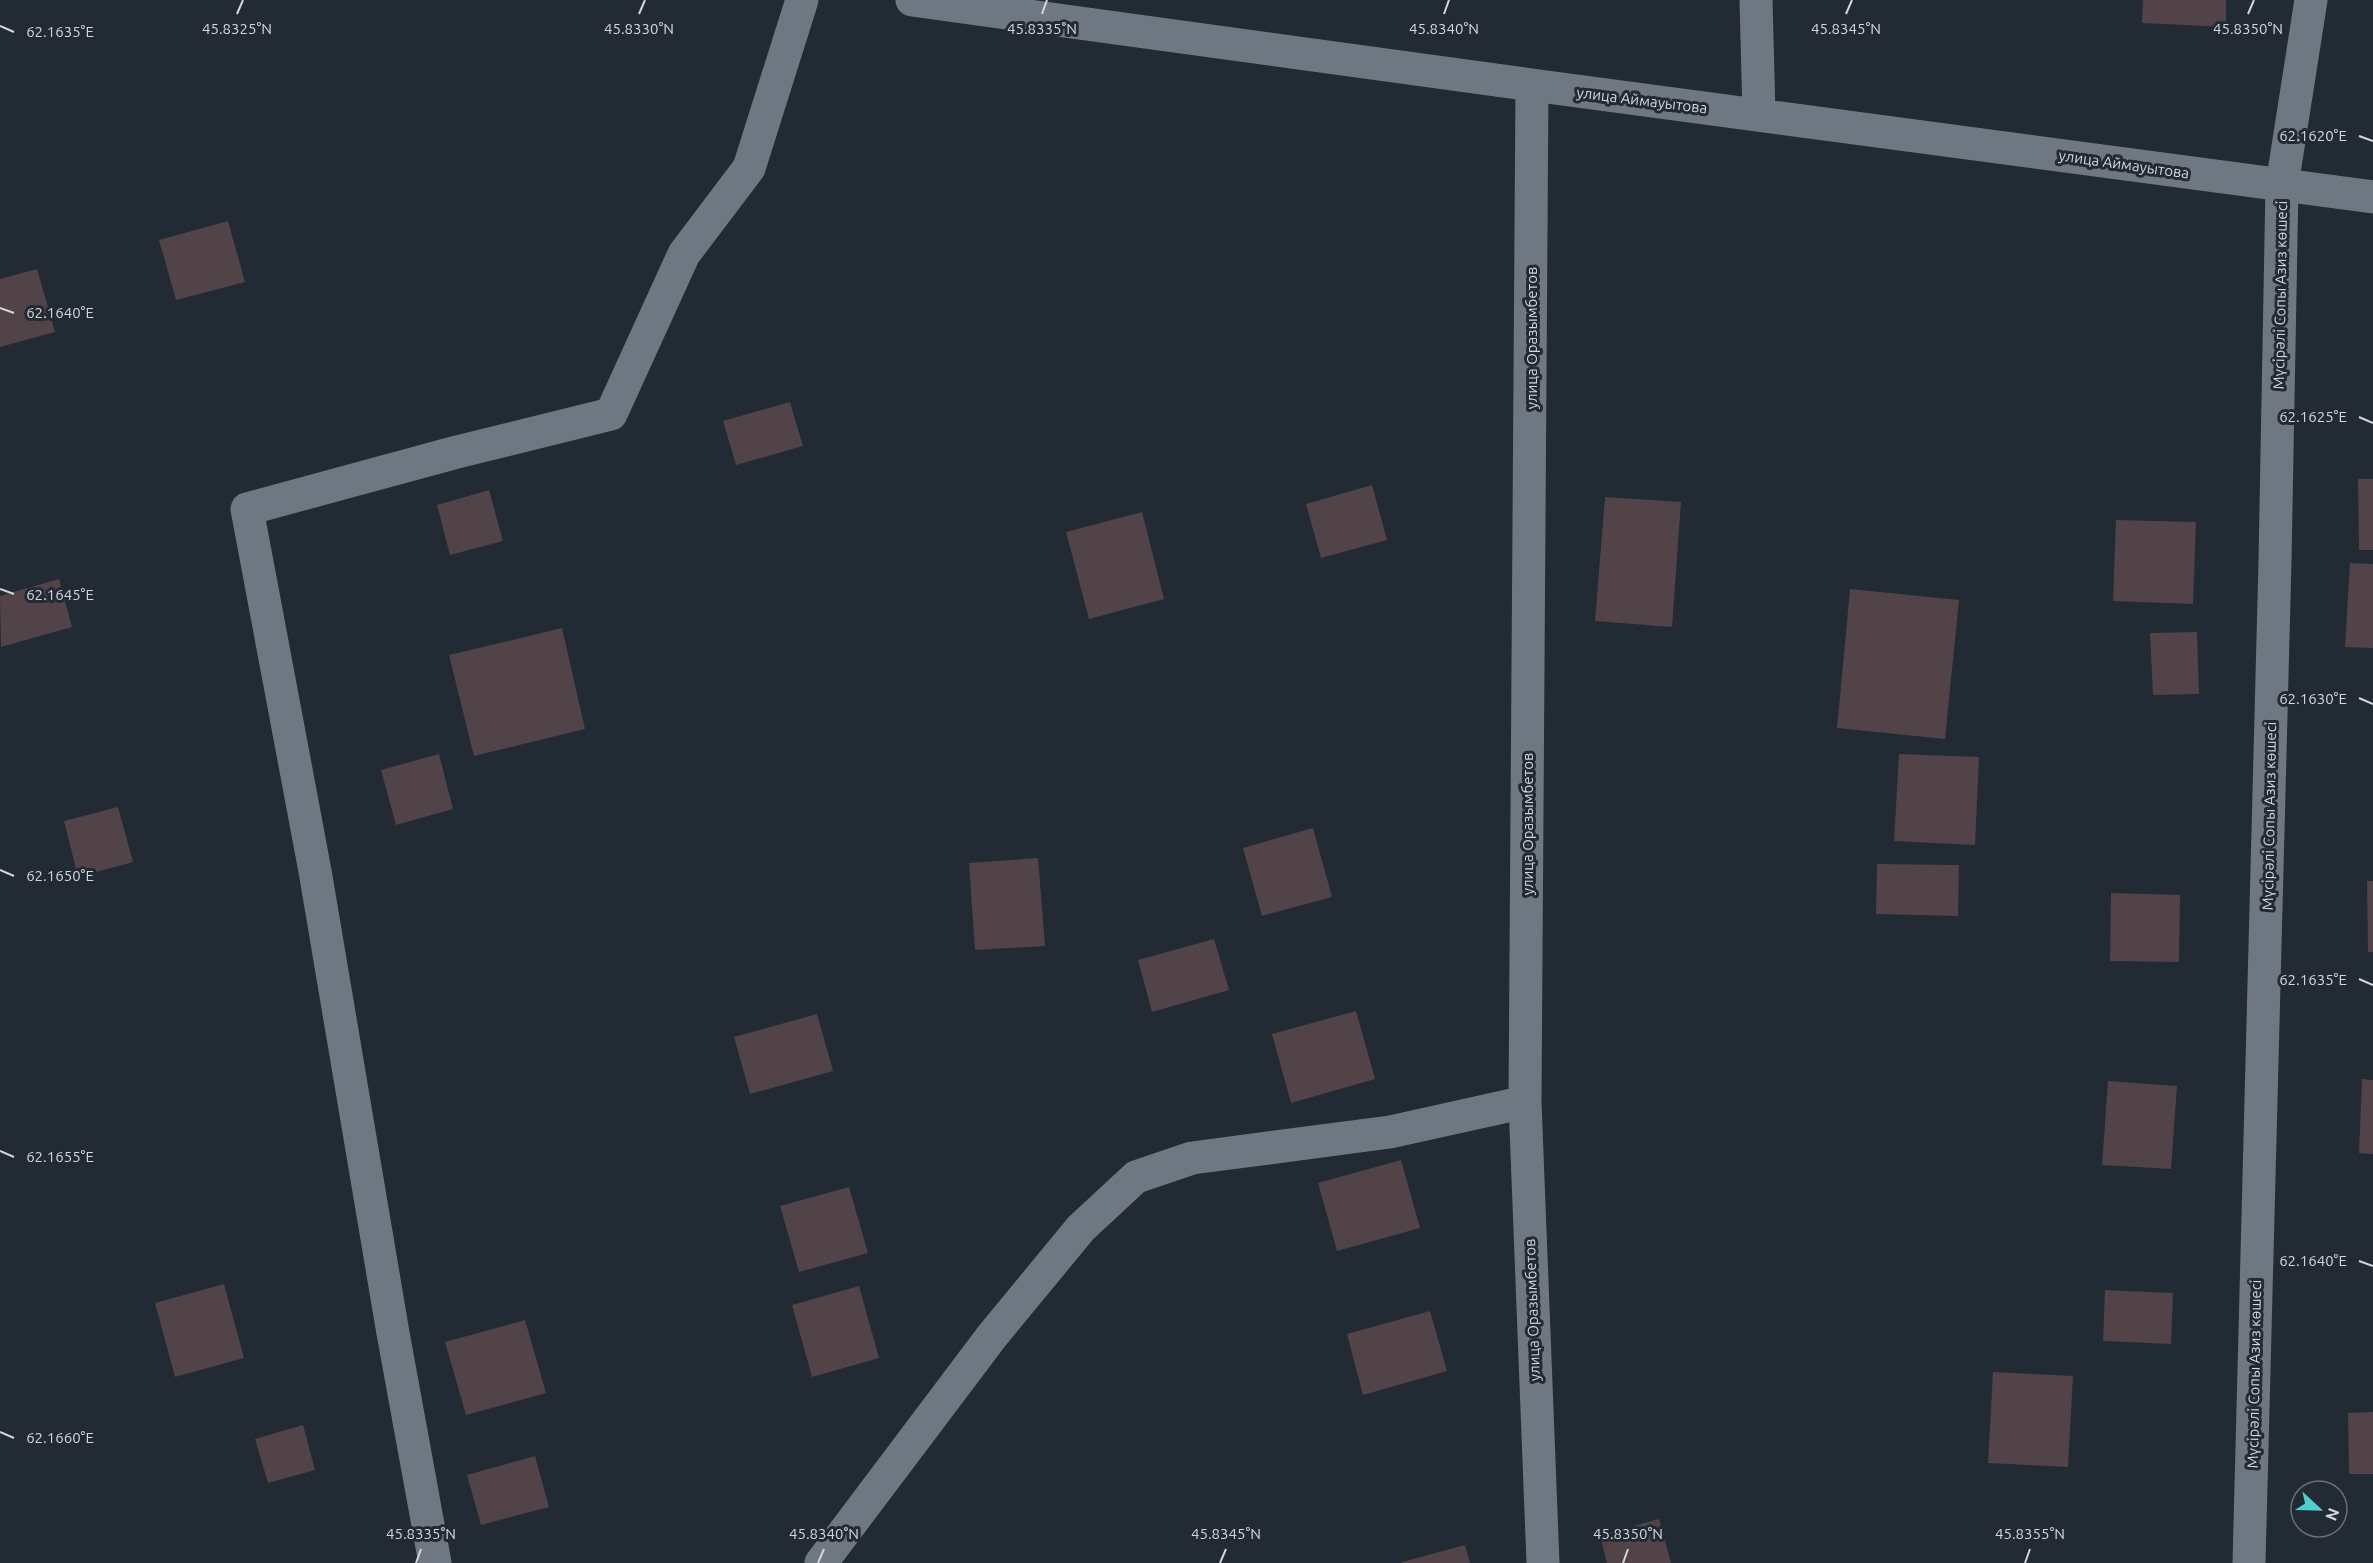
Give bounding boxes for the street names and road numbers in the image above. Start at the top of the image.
street label: улица Аймауытова [1576,84,1708,116]
street label: улица Аймауытова [2058,146,2190,182]
street label: Мүсірәлі Сопы Азиз көшесі [2270,200,2290,390]
street label: улица Оразымбетов [1523,267,1540,409]
street label: Мүсірәлі Сопы Азиз көшесі [2259,721,2279,911]
street label: улица Оразымбетов [1519,753,1536,895]
street label: улица Оразымбетов [1521,1238,1543,1382]
street label: Мүсірәлі Сопы Азиз көшесі [2244,1279,2264,1469]

